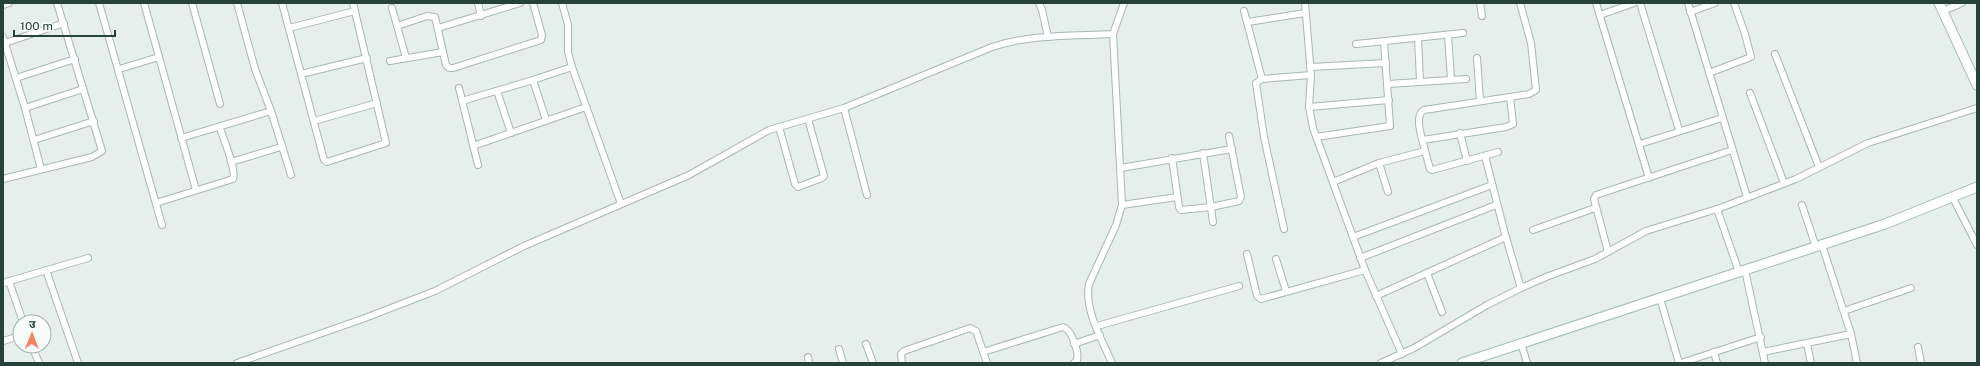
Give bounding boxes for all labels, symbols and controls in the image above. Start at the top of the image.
scale bar [14,12,115,38]
text: 100 m [20,19,53,33]
north arrow [12,314,52,354]
text: उ [29,318,36,330]

